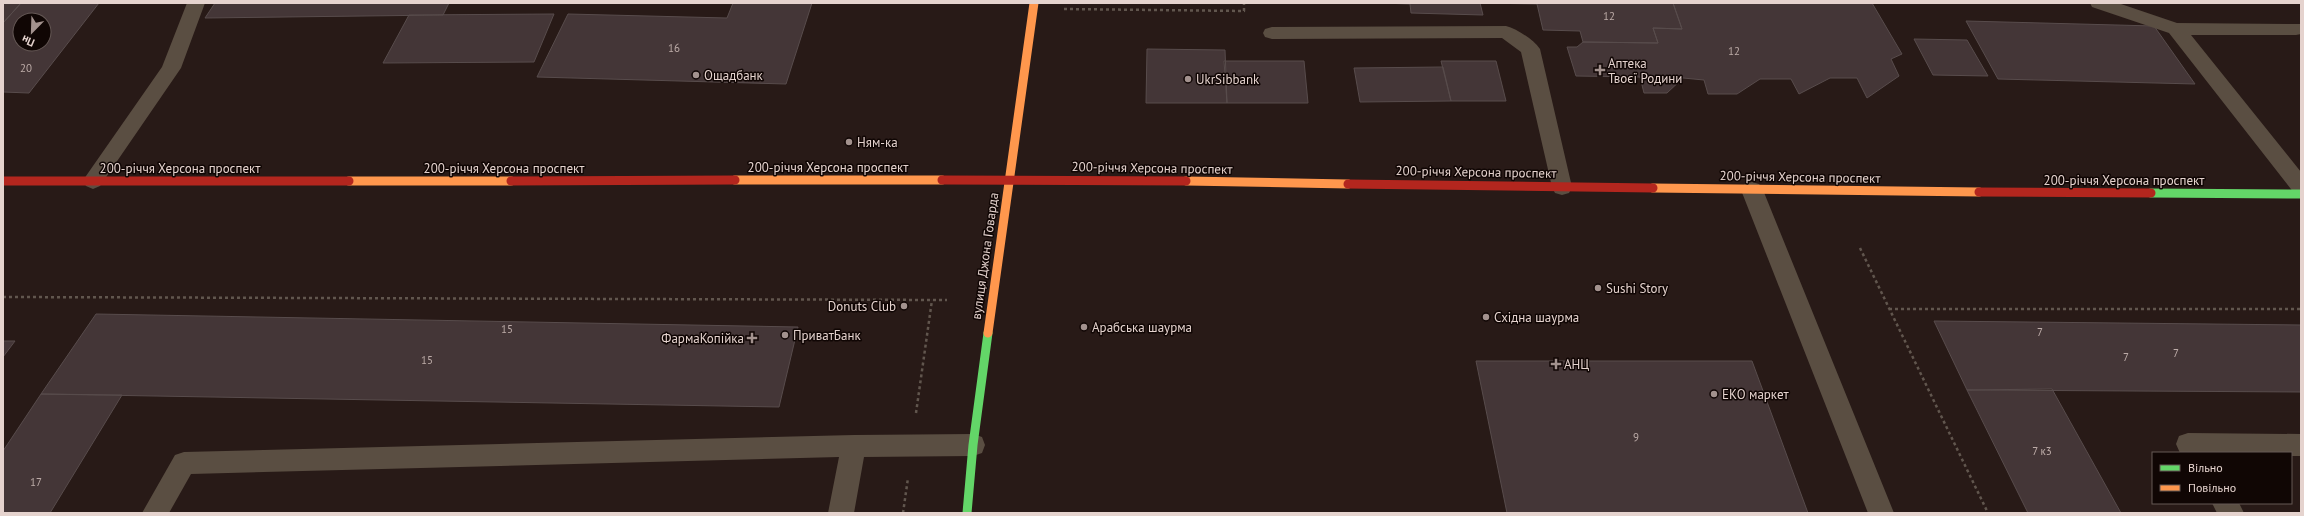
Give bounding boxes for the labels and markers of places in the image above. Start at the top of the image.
place label: Аптека Твоєї Родини [1608,55,1682,87]
marker: Аптека Твоєї Родини [1595,65,1605,75]
place label: Ощадбанк [704,67,764,84]
marker: Ощадбанк [691,70,701,80]
place label: UkrSibbank [1196,71,1260,88]
marker: UkrSibbank [1183,74,1193,84]
place label: Ням-ка [857,134,898,151]
marker: Ням-ка [844,137,854,147]
place label: Sushi Story [1606,280,1668,297]
marker: Sushi Story [1593,283,1603,293]
place label: Donuts Club [828,298,896,315]
marker: Donuts Club [899,301,909,311]
place label: Східна шаурма [1494,309,1579,326]
marker: Східна шаурма [1481,312,1491,322]
place label: Арабська шаурма [1092,319,1192,336]
marker: Арабська шаурма [1079,322,1089,332]
place label: ПриватБанк [793,327,861,344]
place label: ФармаКопійка [661,330,744,347]
marker: ПриватБанк [780,330,790,340]
marker: ФармаКопійка [747,333,757,343]
place label: АНЦ [1564,356,1589,373]
marker: АНЦ [1551,359,1561,369]
place label: ЕКО маркет [1722,386,1790,403]
marker: ЕКО маркет [1709,389,1719,399]

